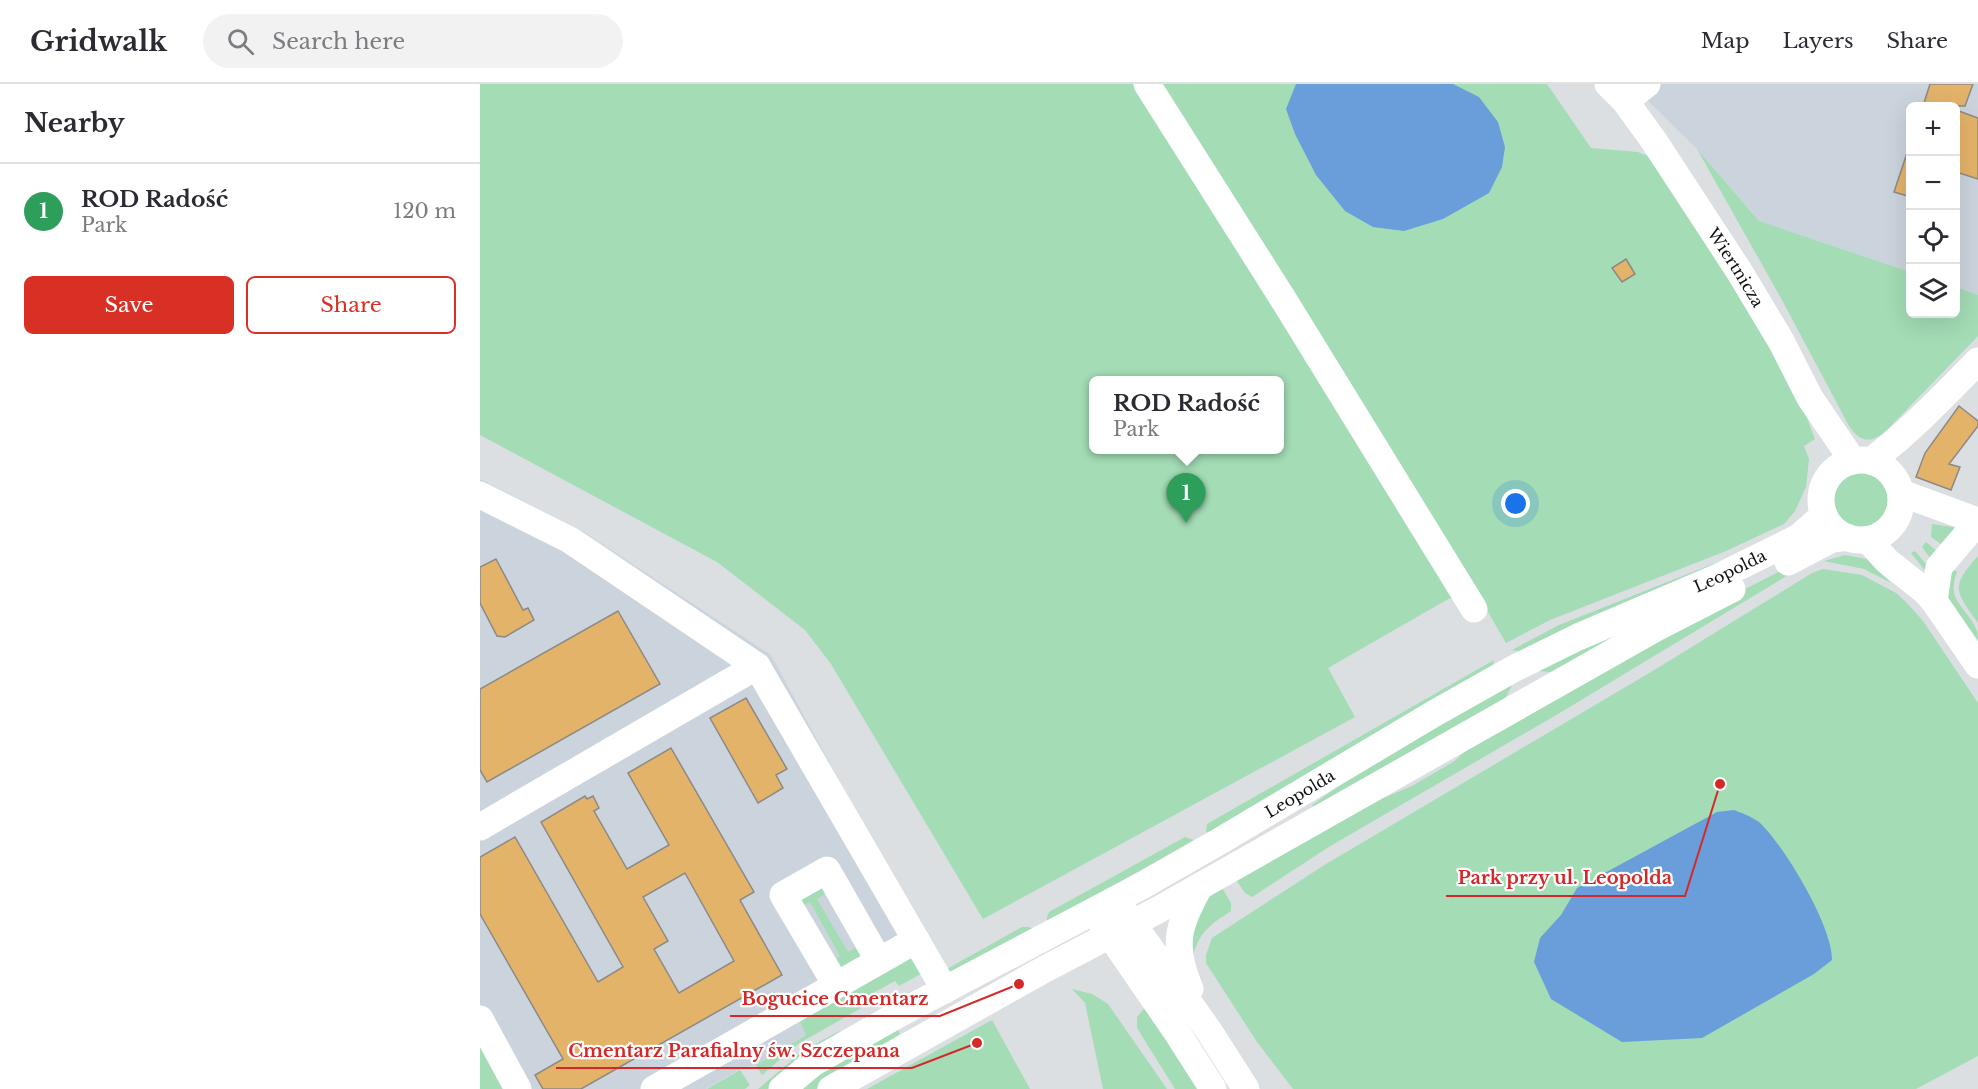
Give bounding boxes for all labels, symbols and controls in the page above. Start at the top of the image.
search box [203,14,623,68]
text: Gridwalk [30,24,167,59]
icon: search [224,25,257,58]
text: Search here [272,28,405,55]
text: Map [1701,28,1750,54]
text: Layers [1783,28,1854,54]
text: Share [1887,28,1948,54]
map controls [1906,102,1960,318]
button: + [1906,102,1960,156]
text: Nearby [24,107,125,139]
button: − [1906,156,1960,210]
text: ROD Radość [81,186,228,213]
text: 1 [39,199,48,223]
text: 120 m [393,199,456,223]
button: locate [1906,210,1960,264]
text: Park [81,213,127,237]
street label: Wiertnicza [1703,223,1768,311]
button: layers [1906,264,1960,318]
button: Save [24,276,234,334]
button: Share [246,276,456,334]
popup [1089,376,1284,454]
text: ROD Radość [1113,390,1260,417]
text: Park [1113,417,1159,441]
pin: 1 [1166,474,1206,523]
your location [1501,489,1530,518]
street label: Leopolda [1691,545,1769,596]
street label: Leopolda [1261,765,1338,822]
callout: Park przy ul. Leopolda [1446,860,1685,896]
text: Park przy ul. Leopolda [1458,867,1673,889]
callout: Bogucice Cmentarz [730,980,940,1016]
text: Bogucice Cmentarz [742,988,928,1010]
callout: Cmentarz Parafialny św. Szczepana [556,1032,912,1068]
text: Cmentarz Parafialny św. Szczepana [568,1040,900,1062]

